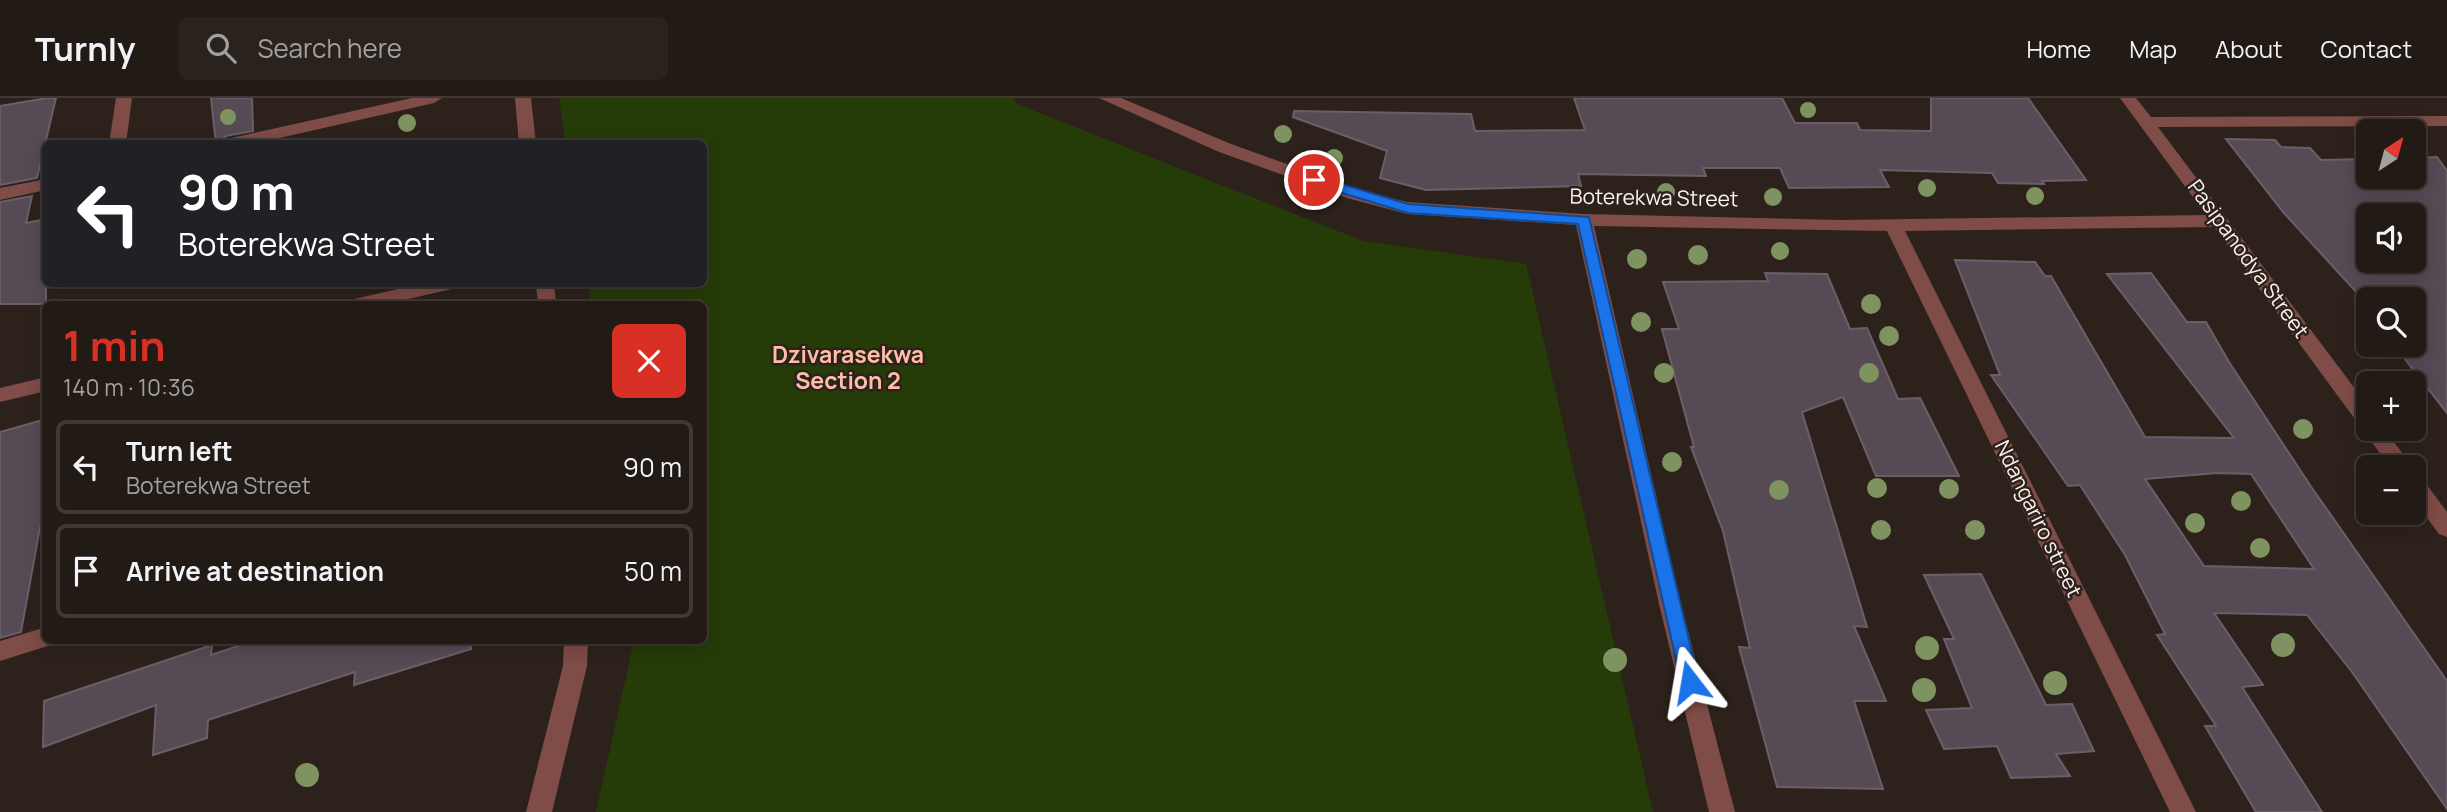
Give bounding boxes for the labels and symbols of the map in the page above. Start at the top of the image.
north arrow [2356,119,2426,189]
pin [1284,150,1344,210]
street label: Pasipanodya Street [2182,174,2316,343]
street label: Boterekwa Street [1569,182,1739,212]
district label: Dzivarasekwa Section 2 [772,338,924,396]
street label: Ndangariro street [1989,435,2089,602]
position arrow [1653,645,1727,719]

